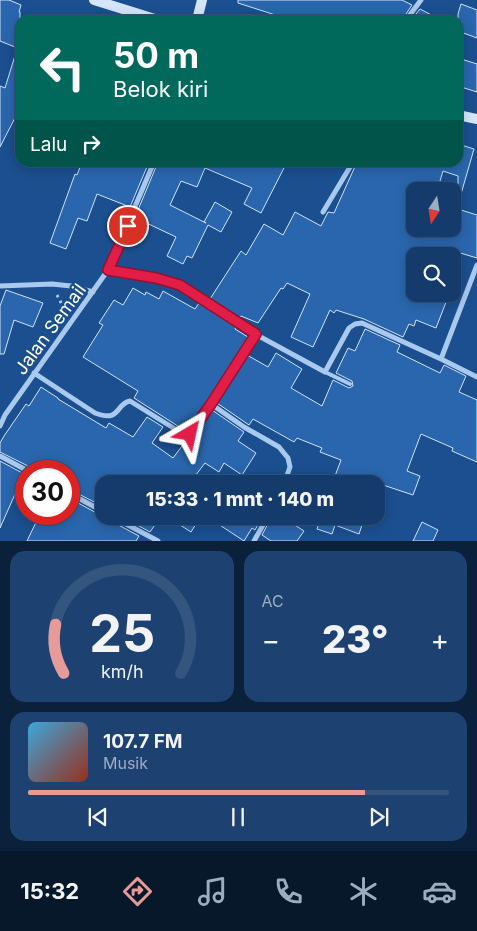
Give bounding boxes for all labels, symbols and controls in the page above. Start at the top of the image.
text: 50 m [113,34,199,76]
icon: left [30,35,95,100]
text: Belok kiri [113,76,208,102]
icon: right [77,130,105,158]
text: Lalu [30,133,67,156]
north arrow [406,182,461,238]
map controls [406,182,461,302]
pin [107,205,149,247]
icon: arrive [114,212,142,240]
button: search [406,247,461,302]
street label: Jalan Semail [10,279,90,379]
position arrow [163,407,215,459]
speed limit sign: 30 [15,460,80,525]
text: 15:33 · 1 mnt · 140 m [146,488,334,511]
text: AC [262,591,284,611]
text: 25 [89,602,155,665]
text: 23° [322,616,389,662]
text: − [262,623,280,657]
text: + [430,623,449,657]
text: km/h [101,661,143,682]
text: 107.7 FM [103,730,183,753]
text: Musik [103,753,148,773]
icon: previous [84,803,112,831]
icon: pause [224,803,252,831]
icon: next [365,803,393,831]
icon: directions [120,874,155,909]
icon: music [195,874,230,909]
icon: phone [271,874,306,909]
icon: climate [346,874,381,909]
icon: car [422,874,457,909]
text: 15:32 [20,878,79,904]

